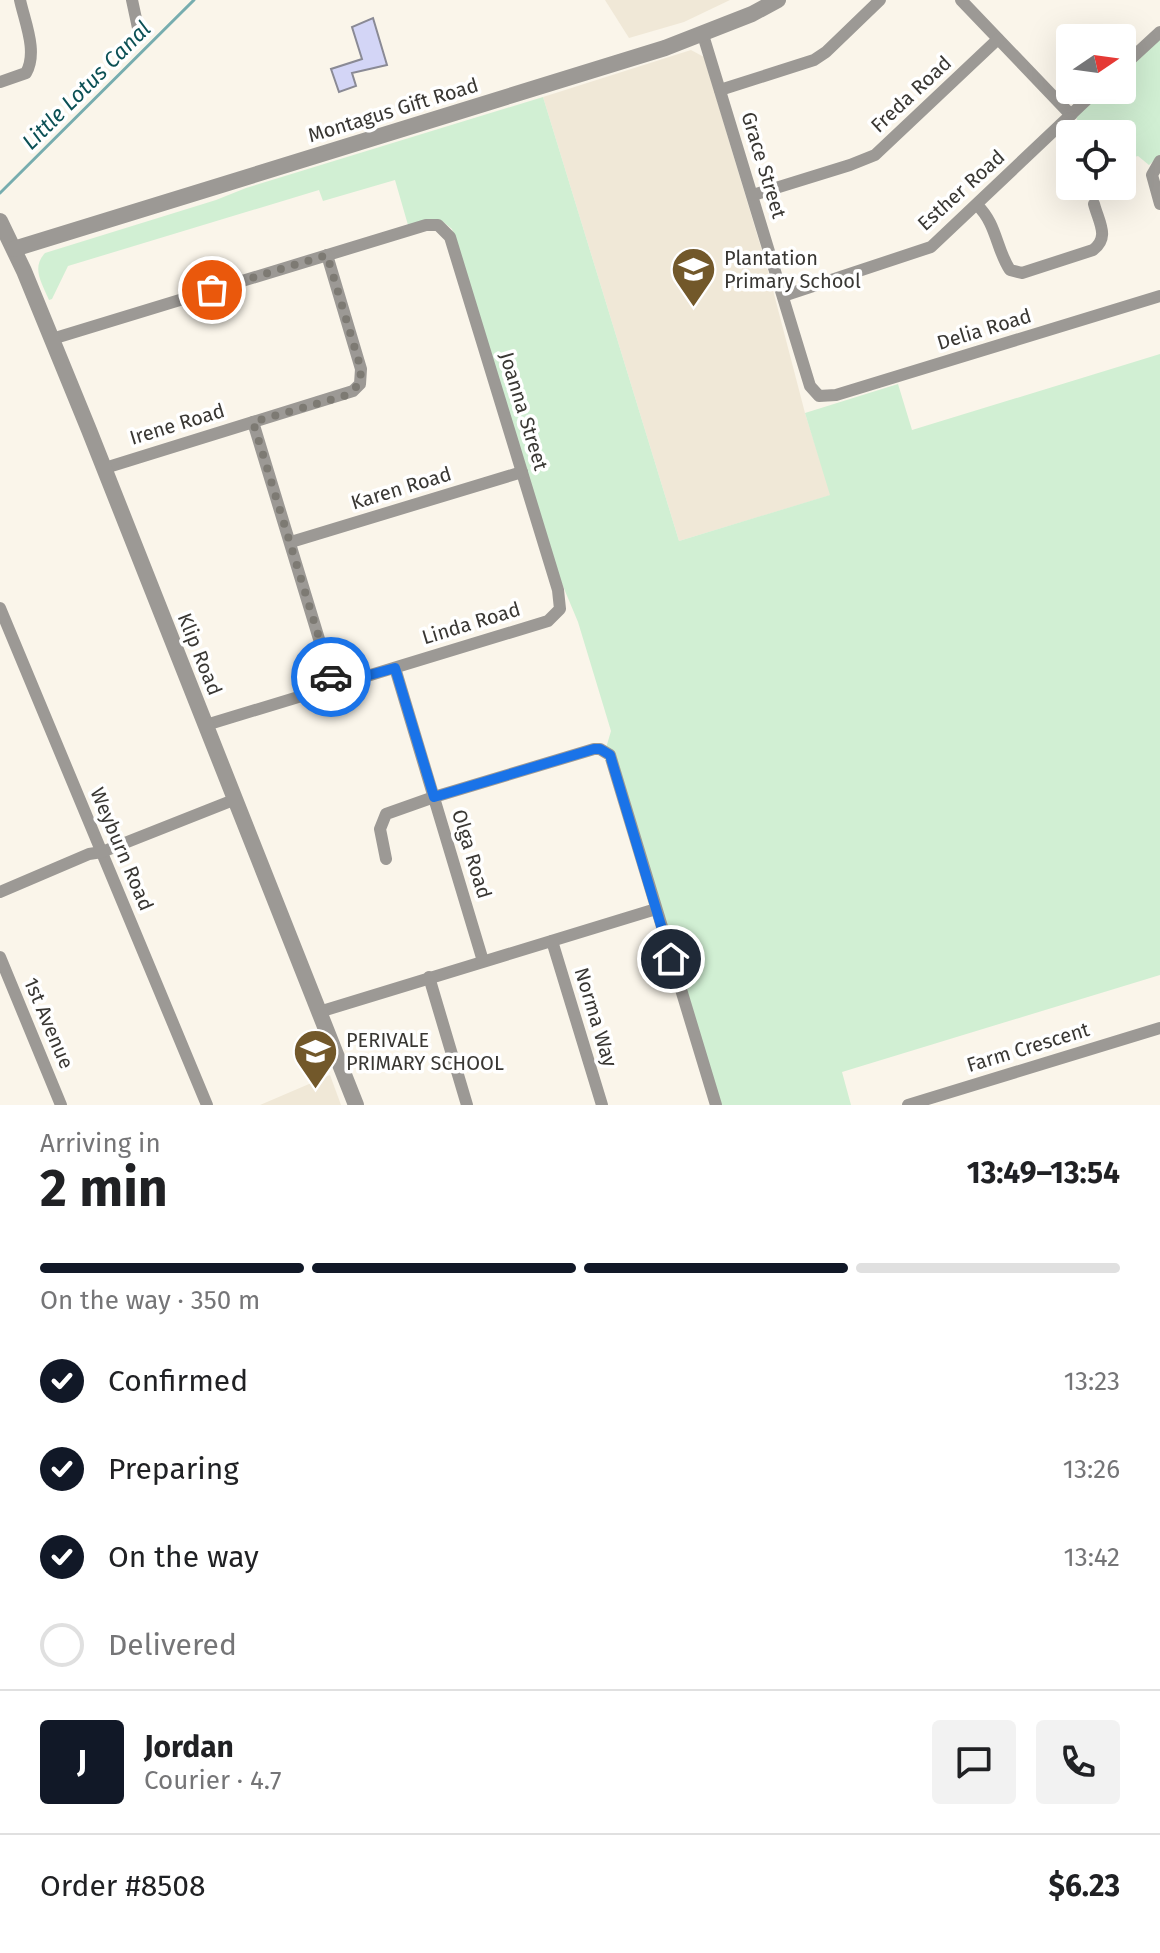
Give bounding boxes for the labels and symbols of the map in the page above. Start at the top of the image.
water label: Little Lotus Canal [16,15,156,155]
north arrow [1056,24,1136,104]
street label: Freda Road [866,51,956,137]
street label: Montagus Gift Road [305,73,481,147]
street label: Grace Street [736,109,792,222]
street label: Esther Road [912,145,1010,235]
school or university icon: Plantation Primary School [669,245,717,308]
place label: Plantation Primary School [724,246,861,293]
pin [178,256,246,324]
street label: Delia Road [934,303,1034,355]
street label: Joanna Street [495,349,554,474]
street label: Irene Road [127,398,227,450]
street label: Karen Road [348,461,454,515]
street label: Linda Road [419,597,523,649]
street label: Klip Road [173,609,227,699]
courier [291,637,371,717]
street label: Weyburn Road [85,784,159,914]
street label: Olga Road [447,806,497,902]
pin [637,925,705,993]
street label: Norma Way [570,964,623,1070]
street label: 1st Avenue [19,974,79,1072]
street label: Farm Crescent [964,1017,1093,1077]
school or university icon: PERIVALE PRIMARY SCHOOL [291,1027,339,1090]
place label: PERIVALE PRIMARY SCHOOL [346,1028,504,1075]

